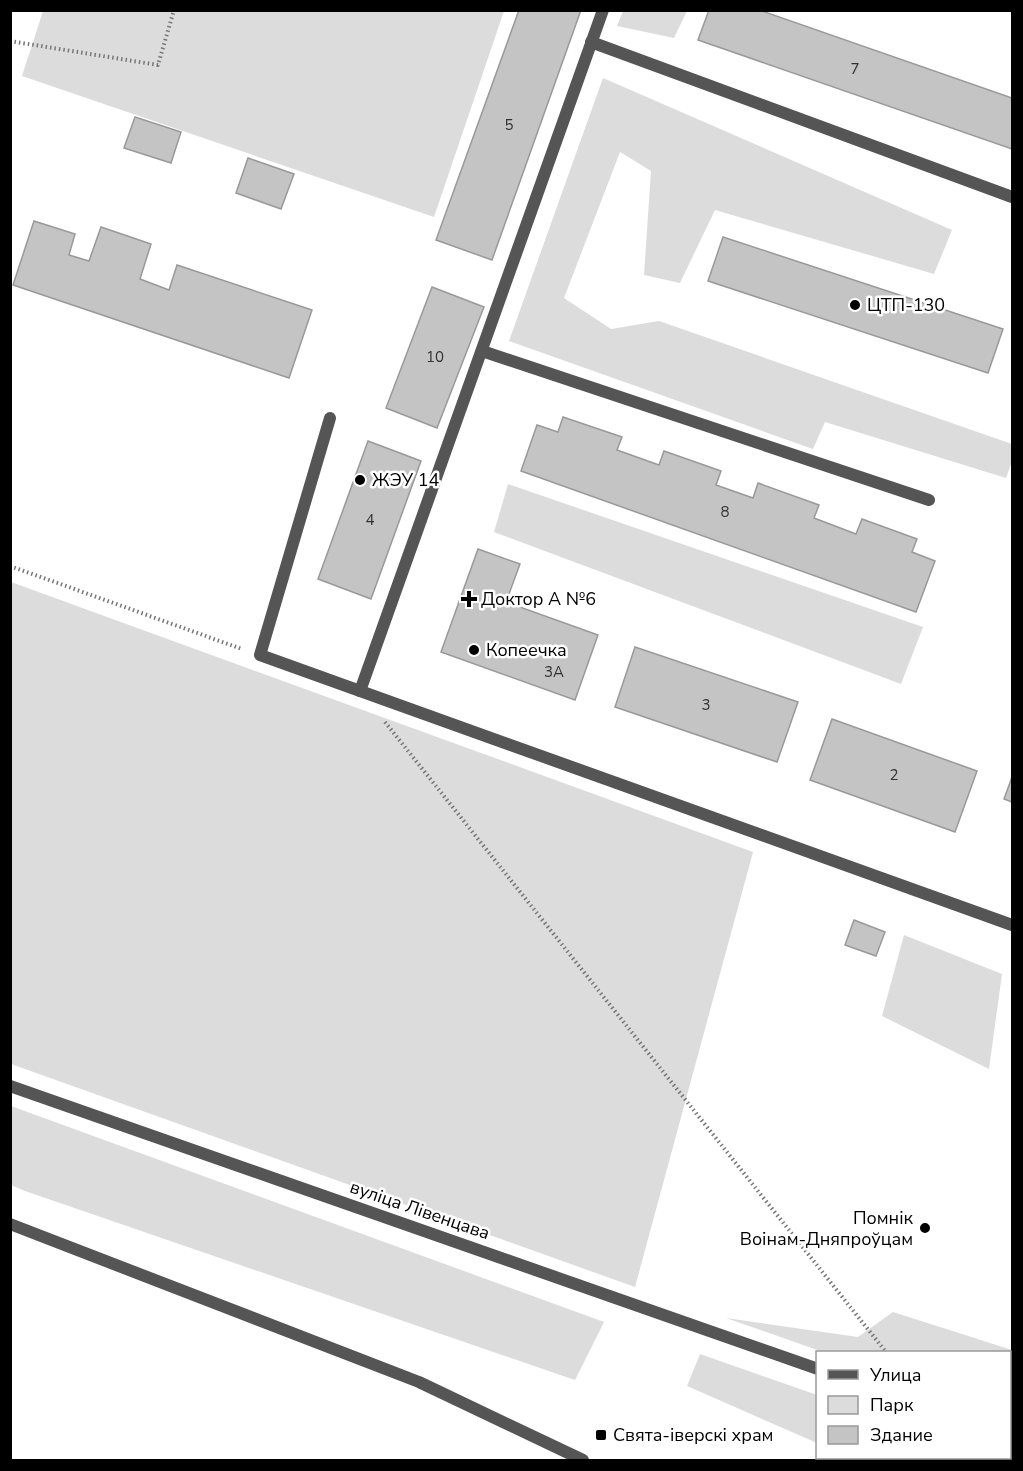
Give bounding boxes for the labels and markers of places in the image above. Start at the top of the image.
place label: ЦТП-130 [867,293,945,317]
marker: ЦТП-130 [848,298,862,312]
place label: ЖЭУ 14 [372,468,439,492]
marker: ЖЭУ 14 [353,473,367,487]
place label: Доктор А №6 [481,587,596,611]
marker: Доктор А №6 [462,592,476,606]
place label: Копеечка [486,638,567,662]
marker: Копеечка [467,643,481,657]
place label: Помнік Воінам-Дняпроўцам [740,1206,914,1251]
marker: Помнік Воінам-Дняпроўцам [918,1221,932,1235]
place label: Свята-іверскі храм [613,1423,773,1447]
marker: Свята-іверскі храм [594,1428,608,1442]

